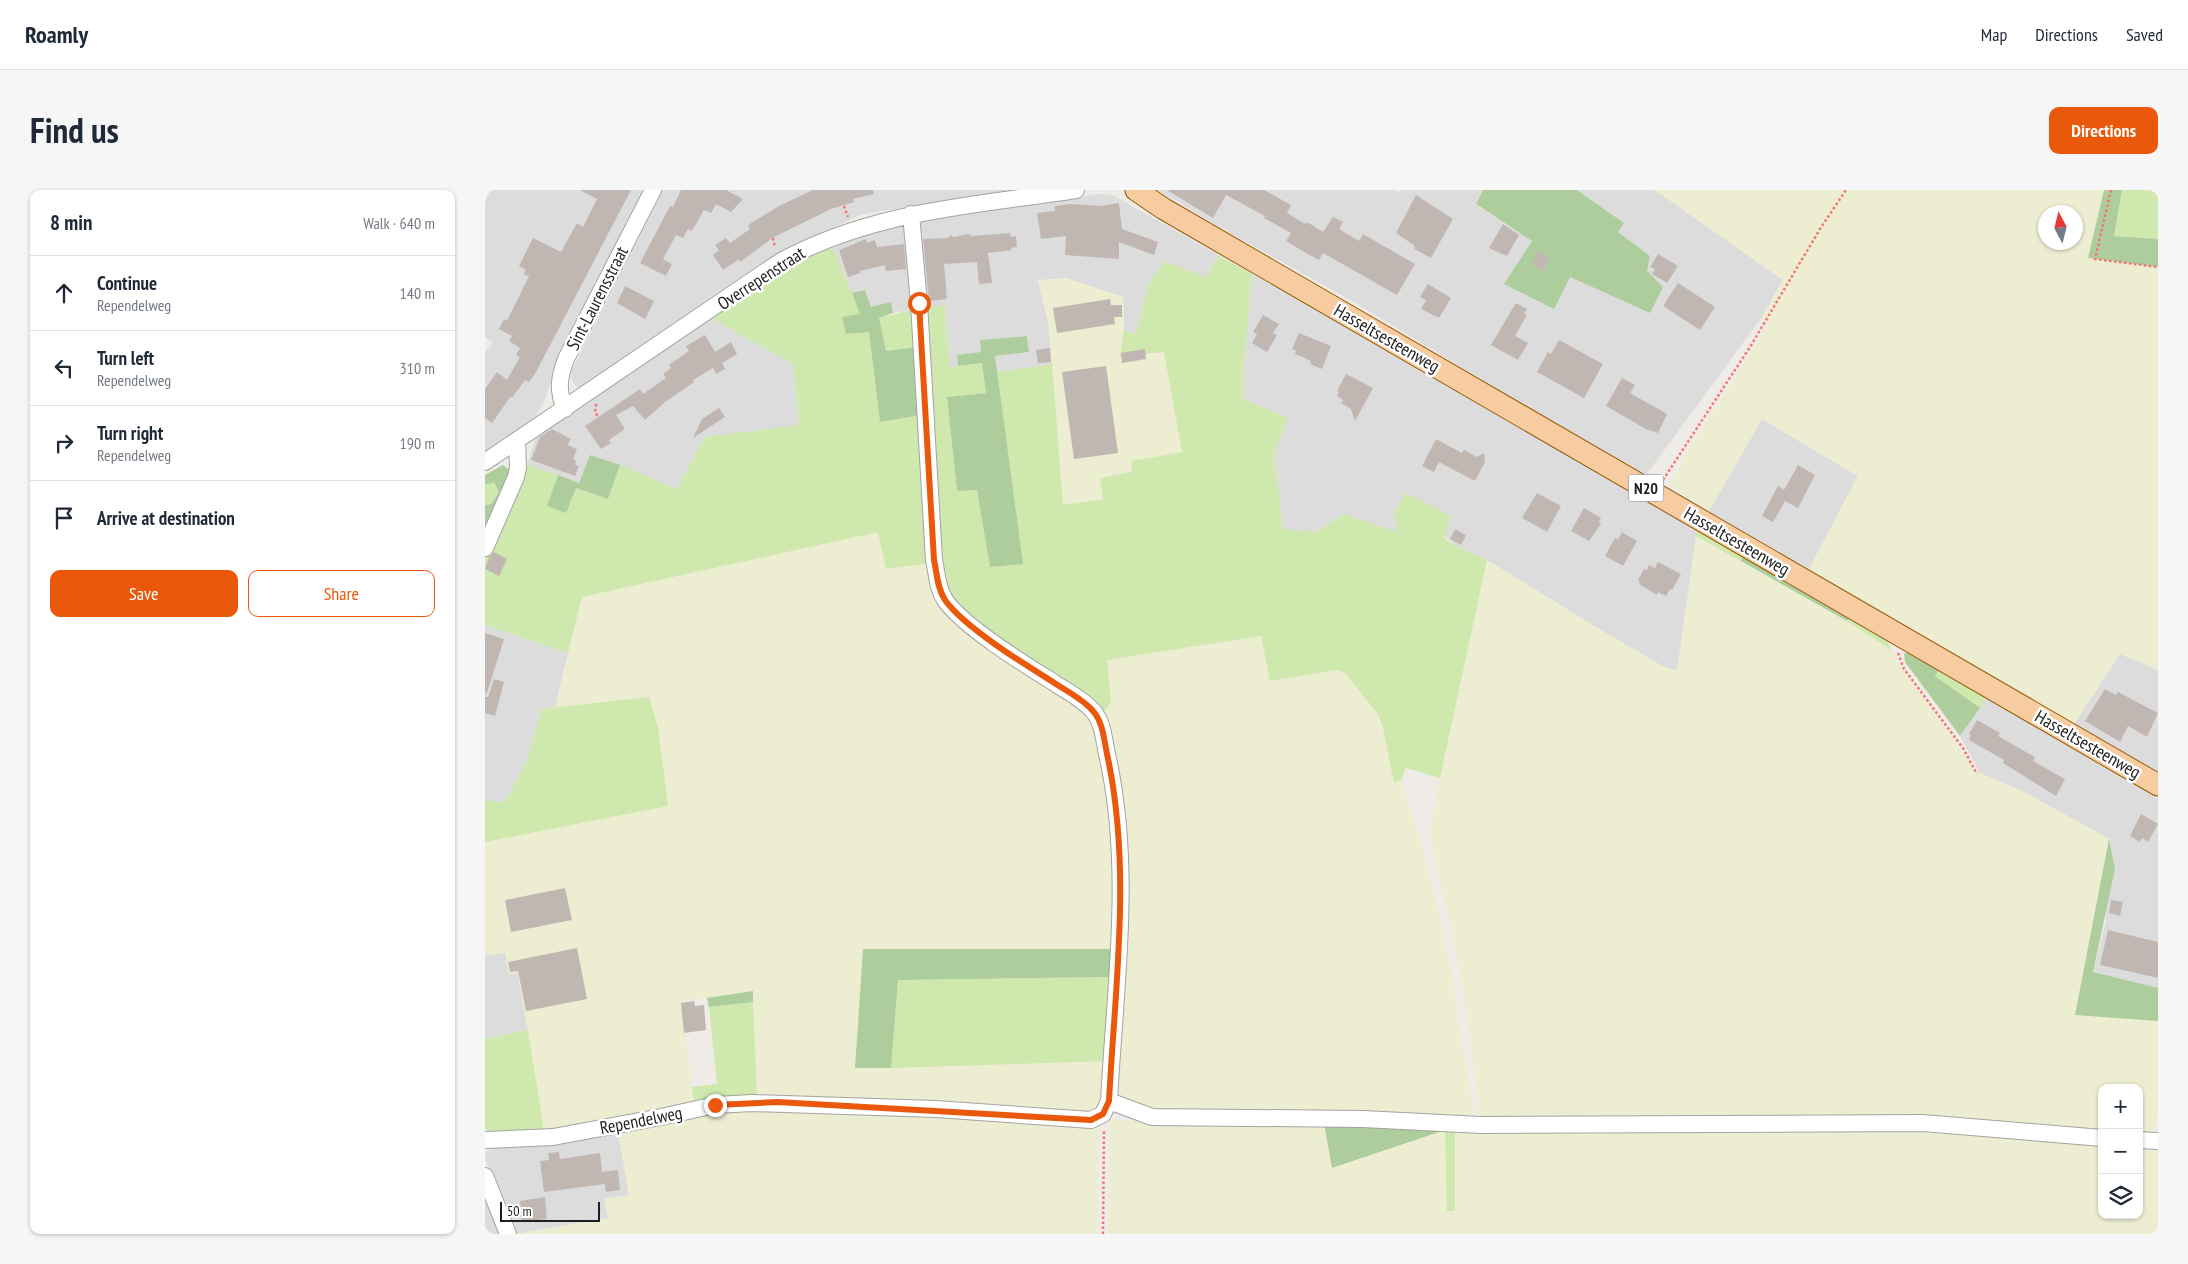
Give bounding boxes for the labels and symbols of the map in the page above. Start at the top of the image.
north arrow [2038,205,2083,250]
street label: Overrepenstraat [713,241,809,315]
street label: Sint-Laurensstraat [561,242,633,354]
route start [908,292,931,315]
street label: Hasseltsesteenweg [1330,299,1444,377]
road number: N20 [1629,474,1663,502]
street label: Hasseltsesteenweg [1680,502,1794,580]
street label: Hasseltsesteenweg [2031,705,2145,783]
route end [704,1094,727,1117]
street label: Rependelweg [598,1101,684,1139]
scale bar [500,1199,600,1222]

